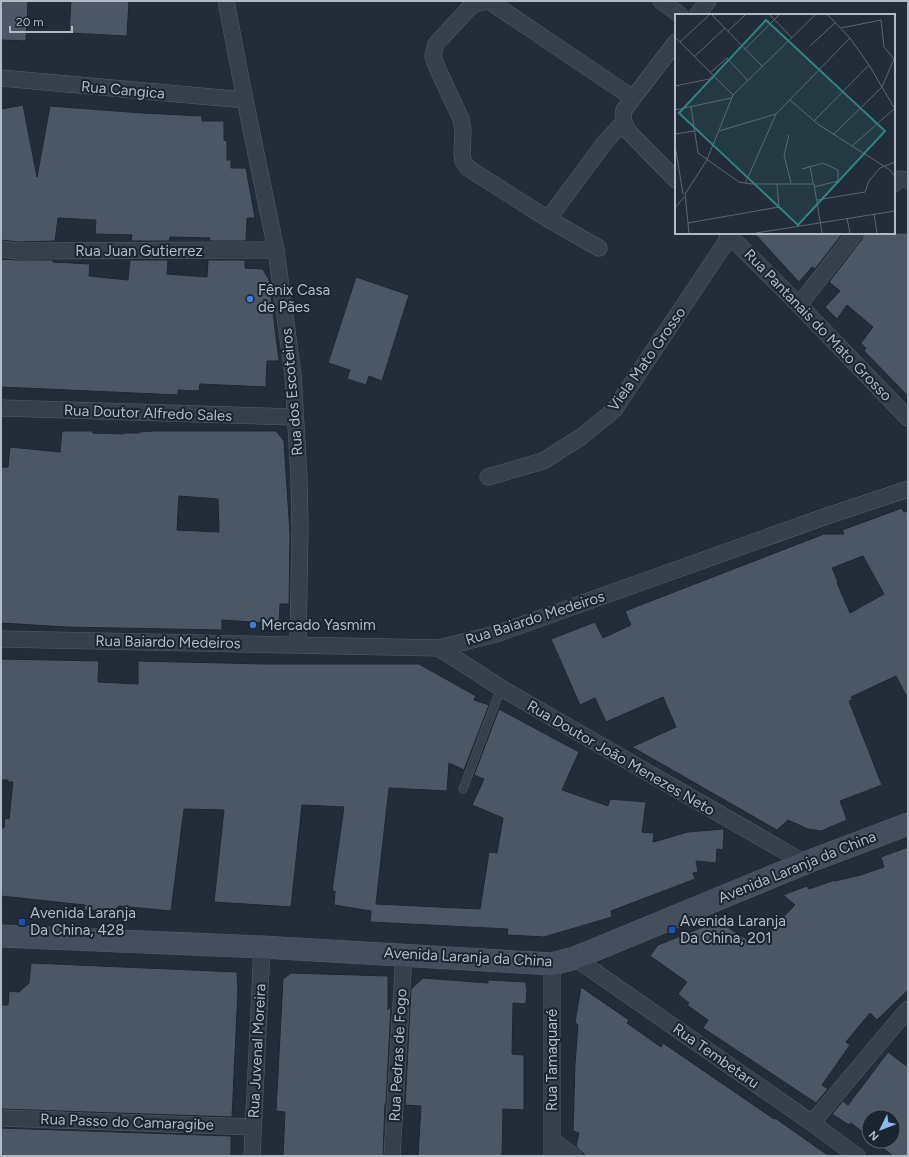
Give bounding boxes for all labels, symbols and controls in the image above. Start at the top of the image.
scale bar [10,8,72,34]
inset map [675,14,895,234]
text: 20 m [16,15,44,29]
street label: Rua Cangica [80,77,166,103]
street label: Rua Juan Gutierrez [75,242,203,260]
street label: Rua Pantanais do Mato Grosso [740,245,896,405]
place label: Fênix Casa de Pães [258,281,330,316]
marker: Fênix Casa de Pães [245,294,255,304]
street label: Viela Mato Grosso [604,303,690,415]
street label: Rua dos Escoteiros [277,327,307,457]
street label: Rua Doutor Alfredo Sales [64,401,232,425]
street label: Rua Baiardo Medeiros [463,587,607,649]
place label: Mercado Yasmim [261,616,376,634]
marker: Mercado Yasmim [248,620,258,630]
street label: Rua Baiardo Medeiros [95,632,241,652]
street label: Rua Doutor João Menezes Neto [524,697,718,819]
street label: Avenida Laranja da China [715,827,879,907]
place label: Avenida Laranja Da China, 428 [30,904,136,939]
place label: Avenida Laranja Da China, 201 [680,912,786,947]
marker: Avenida Laranja Da China, 428 [17,917,27,927]
marker: Avenida Laranja Da China, 201 [667,925,677,935]
street label: Avenida Laranja da China [383,944,553,970]
street label: Rua Juvenal Moreira [244,983,270,1119]
street label: Rua Pedras de Fogo [386,988,410,1122]
street label: Rua Tamaquaré [543,1009,561,1111]
street label: Rua Tembetaru [669,1020,763,1092]
north arrow [861,1109,901,1149]
street label: Rua Passo do Camaragibe [40,1110,214,1134]
text: N [866,1128,882,1143]

